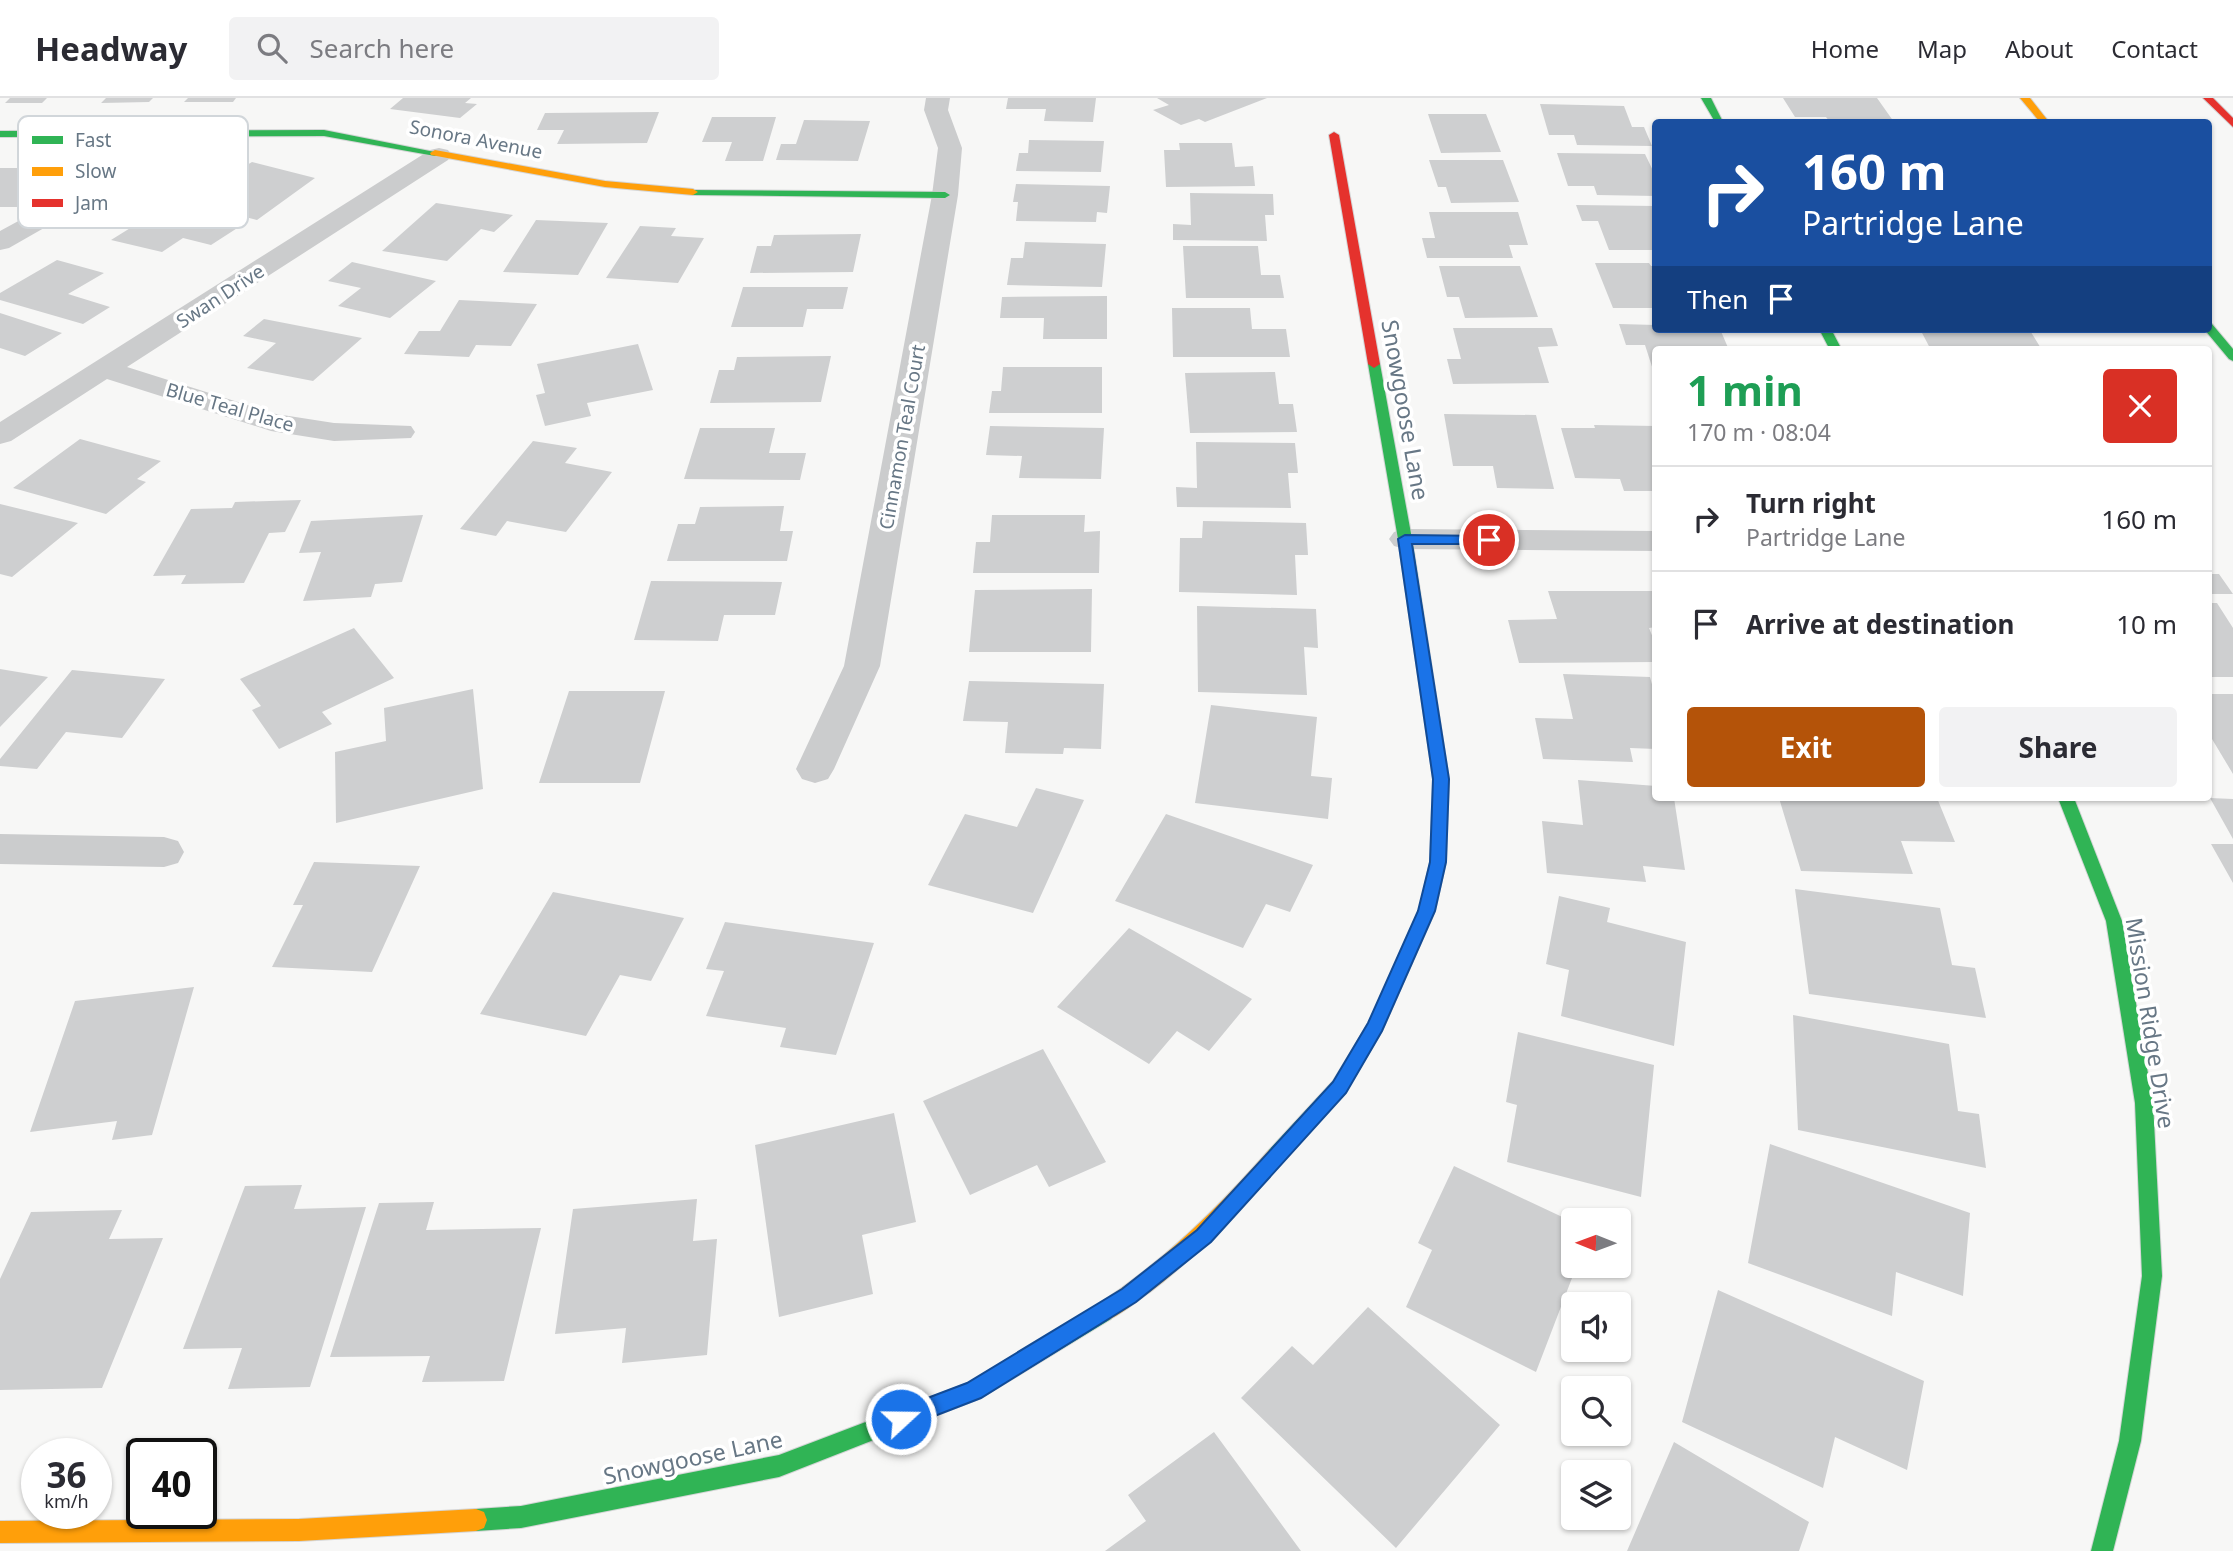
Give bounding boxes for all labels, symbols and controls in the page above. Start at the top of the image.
search box [229,17,719,80]
text: Headway [35,26,187,71]
icon: search [253,29,291,67]
text: Search here [309,30,454,66]
text: Home [1811,32,1879,65]
text: Map [1917,32,1967,65]
text: About [2005,32,2073,65]
text: Contact [2111,32,2198,65]
street label: Sonora Avenue [407,113,545,165]
legend [18,116,248,228]
text: Fast [75,127,112,153]
text: 160 m [1802,138,1947,204]
icon: right [1687,147,1778,238]
text: Slow [75,158,116,184]
text: Jam [73,190,109,216]
text: Partridge Lane [1802,201,2024,244]
street label: Swan Drive [171,258,269,334]
icon: arrive [1762,280,1800,318]
text: Then [1687,281,1748,317]
street label: Snowgoose Lane [1374,317,1438,502]
street label: Cinnamon Teal Court [873,342,931,532]
text: 1 min [1687,361,1803,418]
button: close [2103,369,2177,443]
street label: Blue Teal Place [163,376,297,438]
text: 170 m · 08:04 [1687,416,1831,448]
text: Turn right [1746,485,1876,521]
icon: right [1687,500,1725,538]
text: 160 m [2101,501,2177,537]
pin [1459,510,1519,570]
icon: arrive [1470,521,1508,559]
text: Partridge Lane [1746,521,1905,553]
icon: arrive [1687,605,1725,643]
text: Arrive at destination [1746,606,2015,642]
text: 10 m [2116,606,2177,642]
button: Exit [1687,707,1925,787]
button: Share [1939,707,2177,787]
street label: Mission Ridge Drive [2119,915,2183,1131]
north arrow [1561,1208,1631,1278]
map controls [1561,1208,1631,1530]
button: sound [1561,1292,1631,1362]
button: search [1561,1376,1631,1446]
position arrow [864,1382,938,1456]
street label: Snowgoose Lane [600,1422,785,1492]
speed limit sign: 40 [126,1438,217,1529]
text: 36 [46,1451,87,1498]
button: layers [1561,1460,1631,1530]
text: km/h [44,1489,89,1513]

